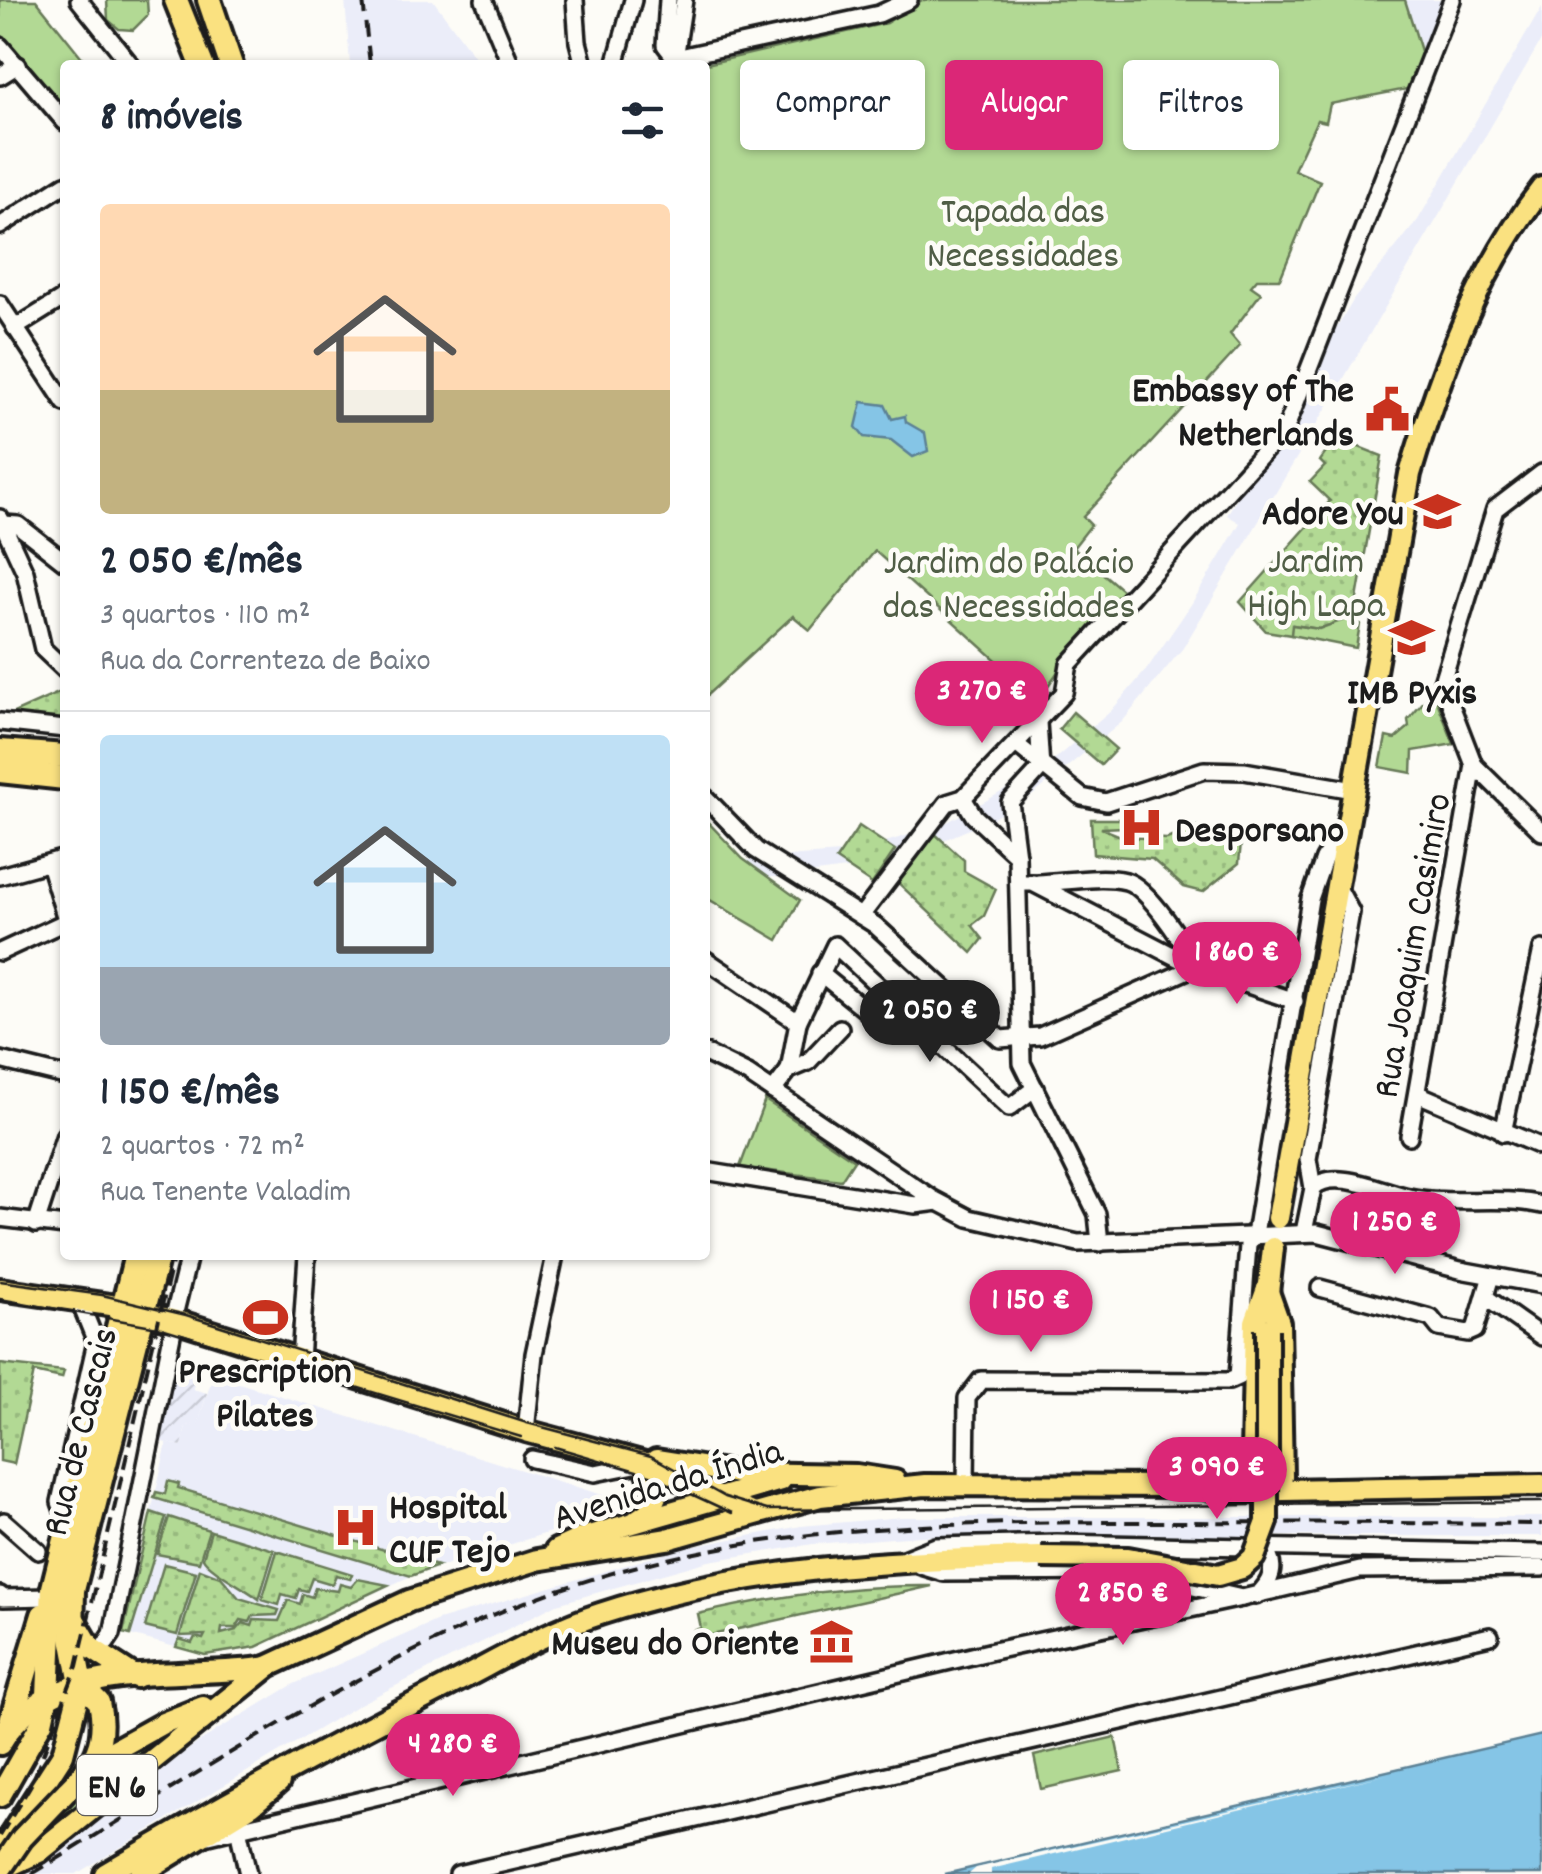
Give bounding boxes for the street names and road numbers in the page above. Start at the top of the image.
street label: Rua Joaquim Casimiro [1362,789,1469,1103]
street label: Rua de Cascais [31,1322,136,1542]
street label: Avenida da Índia [547,1426,791,1548]
road number: EN 6 [77,1755,157,1815]

